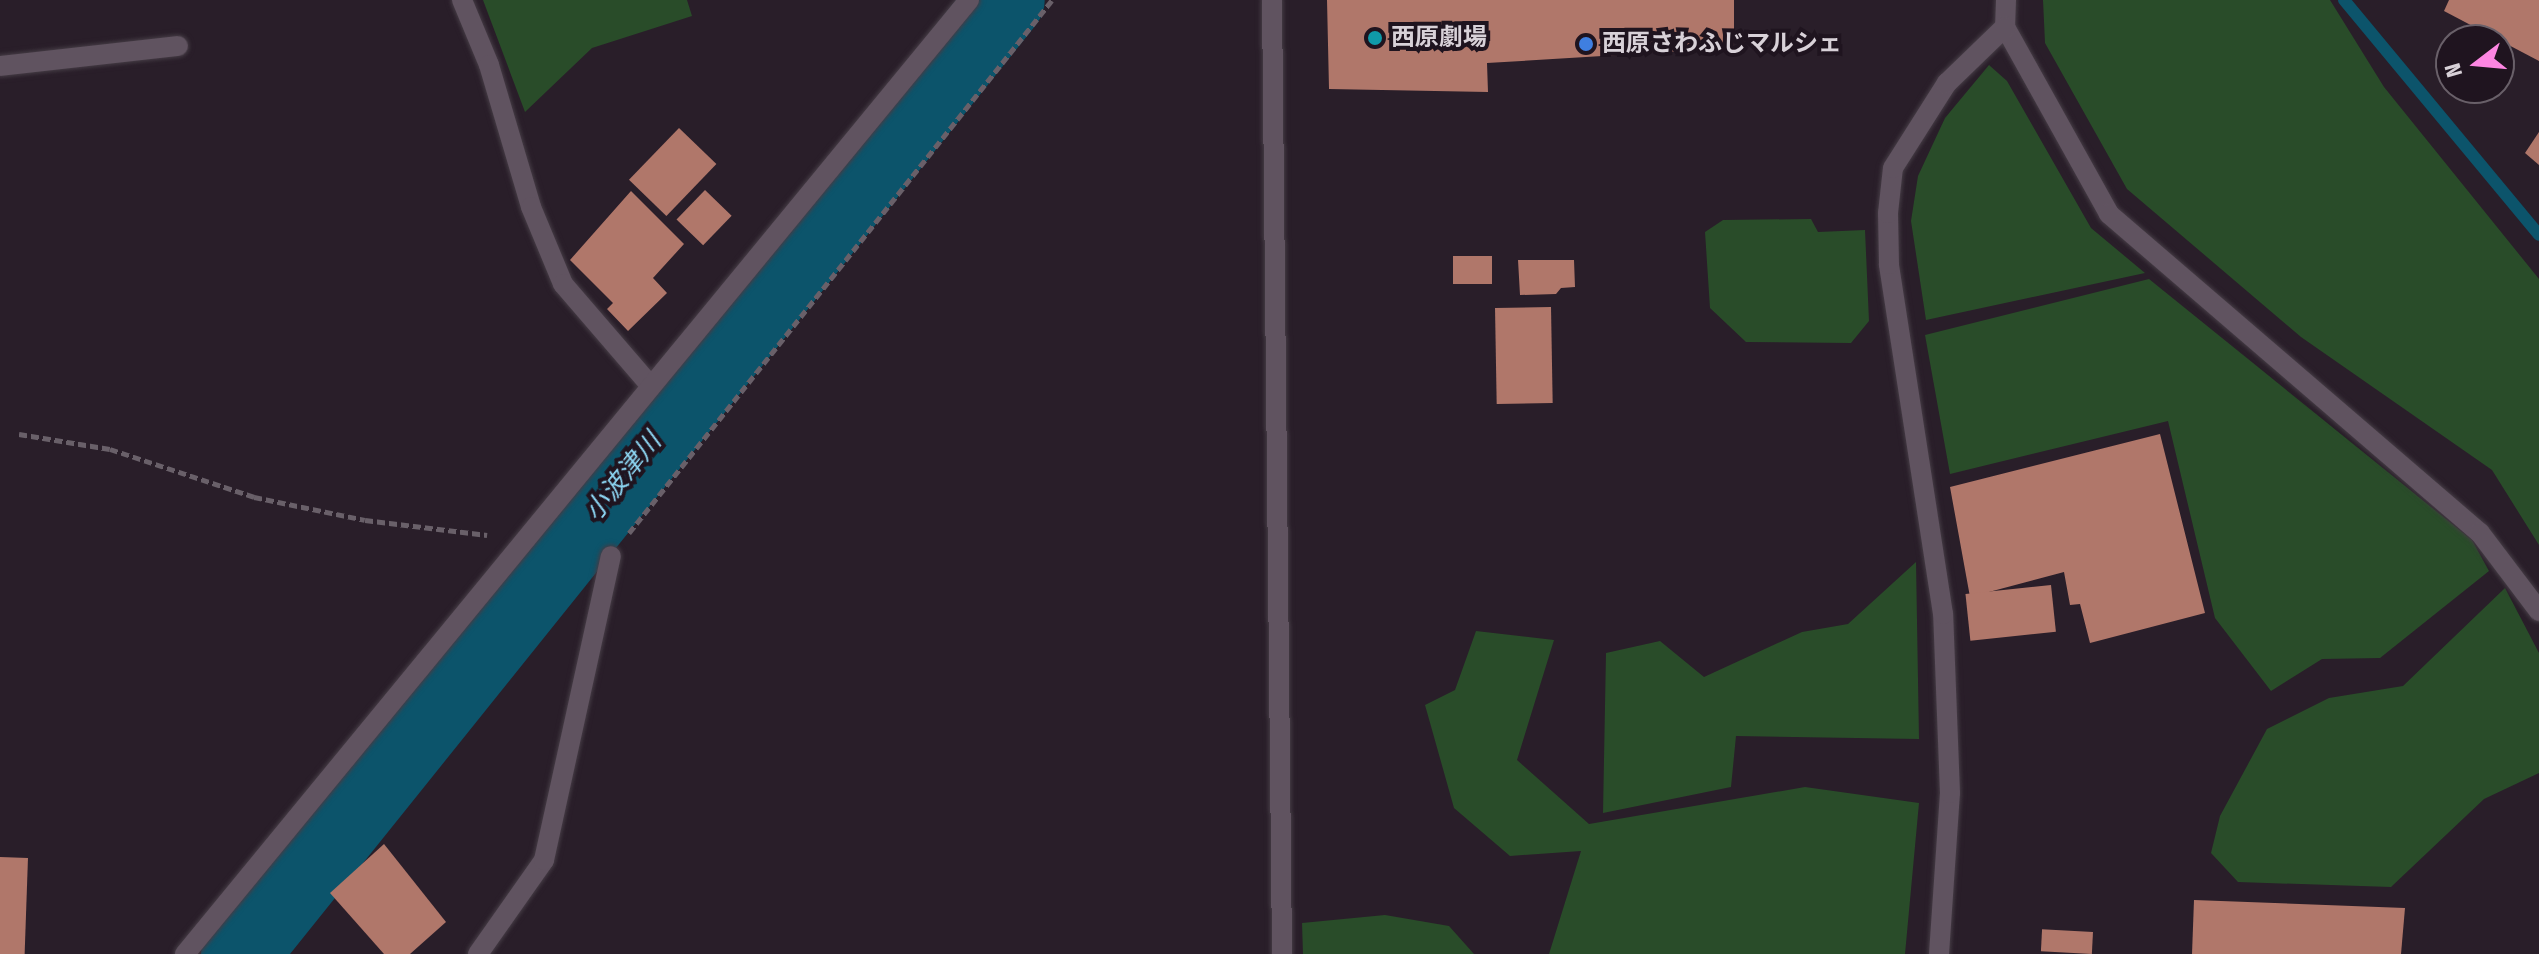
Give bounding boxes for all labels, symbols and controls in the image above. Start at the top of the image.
place label: 西原劇場 [1391,24,1487,52]
north arrow [2435,24,2515,104]
marker: 西原劇場 [1366,29,1384,47]
place label: 西原さわふじマルシェ [1602,30,1842,58]
marker: 西原さわふじマルシェ [1577,35,1595,53]
text: N [2439,60,2468,80]
water label: 小波津川 [578,427,668,527]

